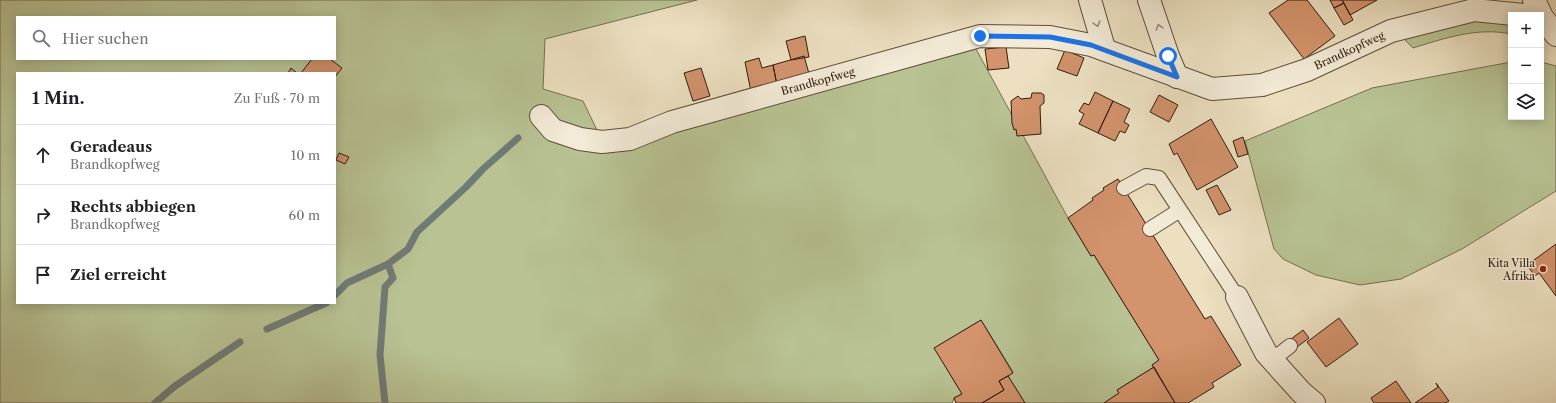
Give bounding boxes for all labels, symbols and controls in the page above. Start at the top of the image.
map controls [1508,12,1544,120]
button: + [1508,12,1544,48]
search box [16,16,336,60]
one-way arrow [1092,20,1101,27]
one-way arrow [1155,24,1163,31]
icon: search [30,27,52,49]
route end [971,27,989,45]
street label: Brandkopfweg [1312,28,1387,73]
text: Hier suchen [62,29,149,48]
route start [1159,47,1177,65]
button: − [1508,48,1544,84]
street label: Brandkopfweg [779,64,856,98]
button: layers [1508,84,1544,120]
text: 1 Min. [32,88,84,108]
text: Zu Fuß · 70 m [234,90,320,106]
text: Geradeaus [70,137,152,156]
icon: ahead [32,144,54,166]
text: 10 m [291,147,320,163]
text: Brandkopfweg [70,156,160,172]
text: Rechts abbiegen [70,197,196,216]
icon: right [32,204,54,226]
text: 60 m [289,207,320,223]
text: Brandkopfweg [70,216,160,232]
place label: Kita Villa Afrika [1487,256,1535,283]
icon: arrive [32,264,54,286]
marker: Kita Villa Afrika [1538,264,1548,274]
text: Ziel erreicht [70,265,166,284]

